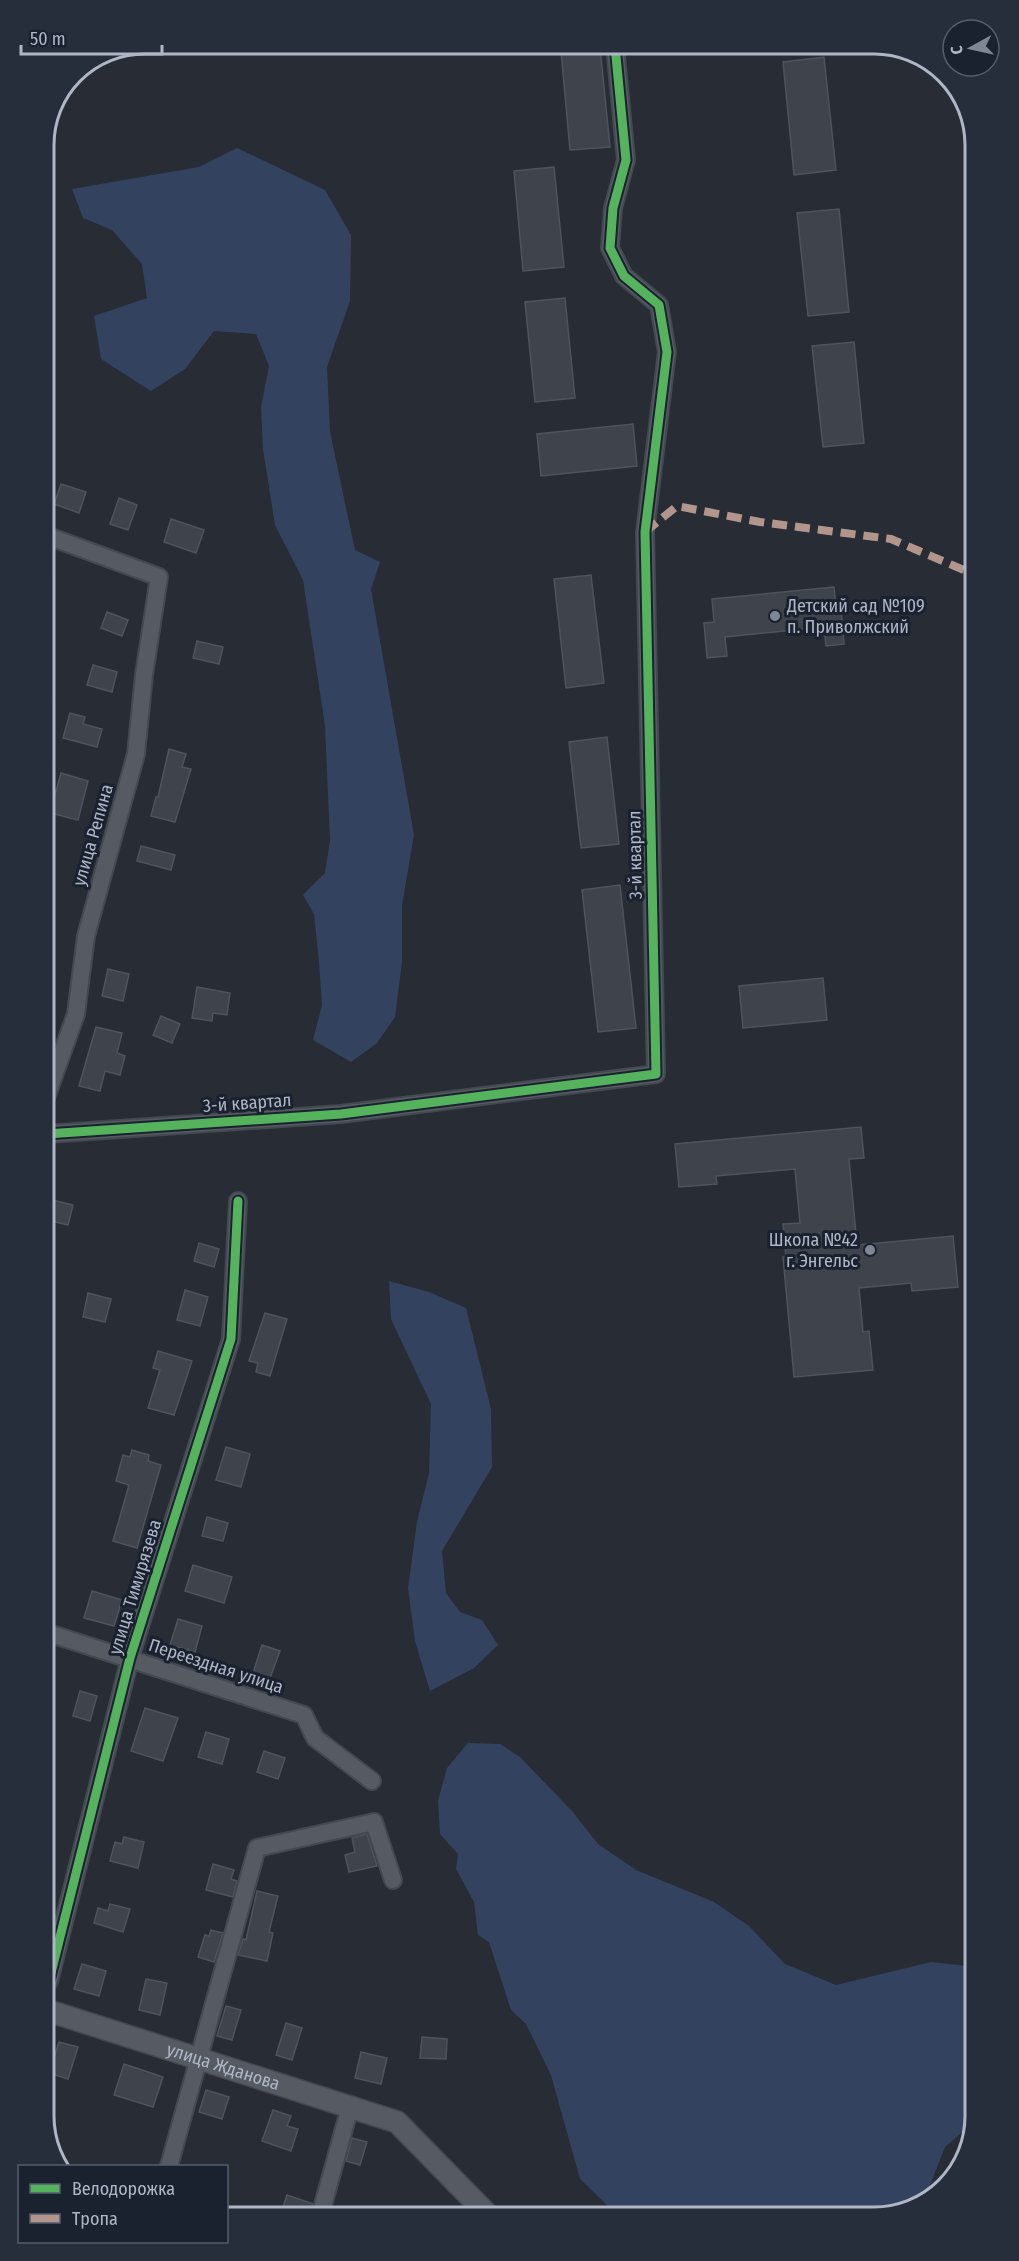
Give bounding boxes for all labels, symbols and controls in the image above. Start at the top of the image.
scale bar [21,18,162,56]
north arrow [941,18,1001,78]
text: 50 m [30,28,66,50]
text: С [947,44,967,55]
place label: Детский сад №109 п. Приволжский [786,595,925,638]
marker: Детский сад №109 п. Приволжский [768,609,782,623]
street label: улица Репина [68,781,118,888]
street label: 3-й квартал [623,810,647,900]
street label: 3-й квартал [202,1089,292,1117]
place label: Школа №42 г. Энгельс [769,1229,858,1272]
marker: Школа №42 г. Энгельс [863,1243,877,1257]
street label: улица Тимирязева [104,1517,166,1657]
street label: Переездная улица [146,1634,286,1698]
street label: улица Жданова [164,2038,283,2095]
legend [18,2165,228,2243]
text: Велодорожка [72,2178,175,2200]
text: Тропа [72,2208,118,2230]

